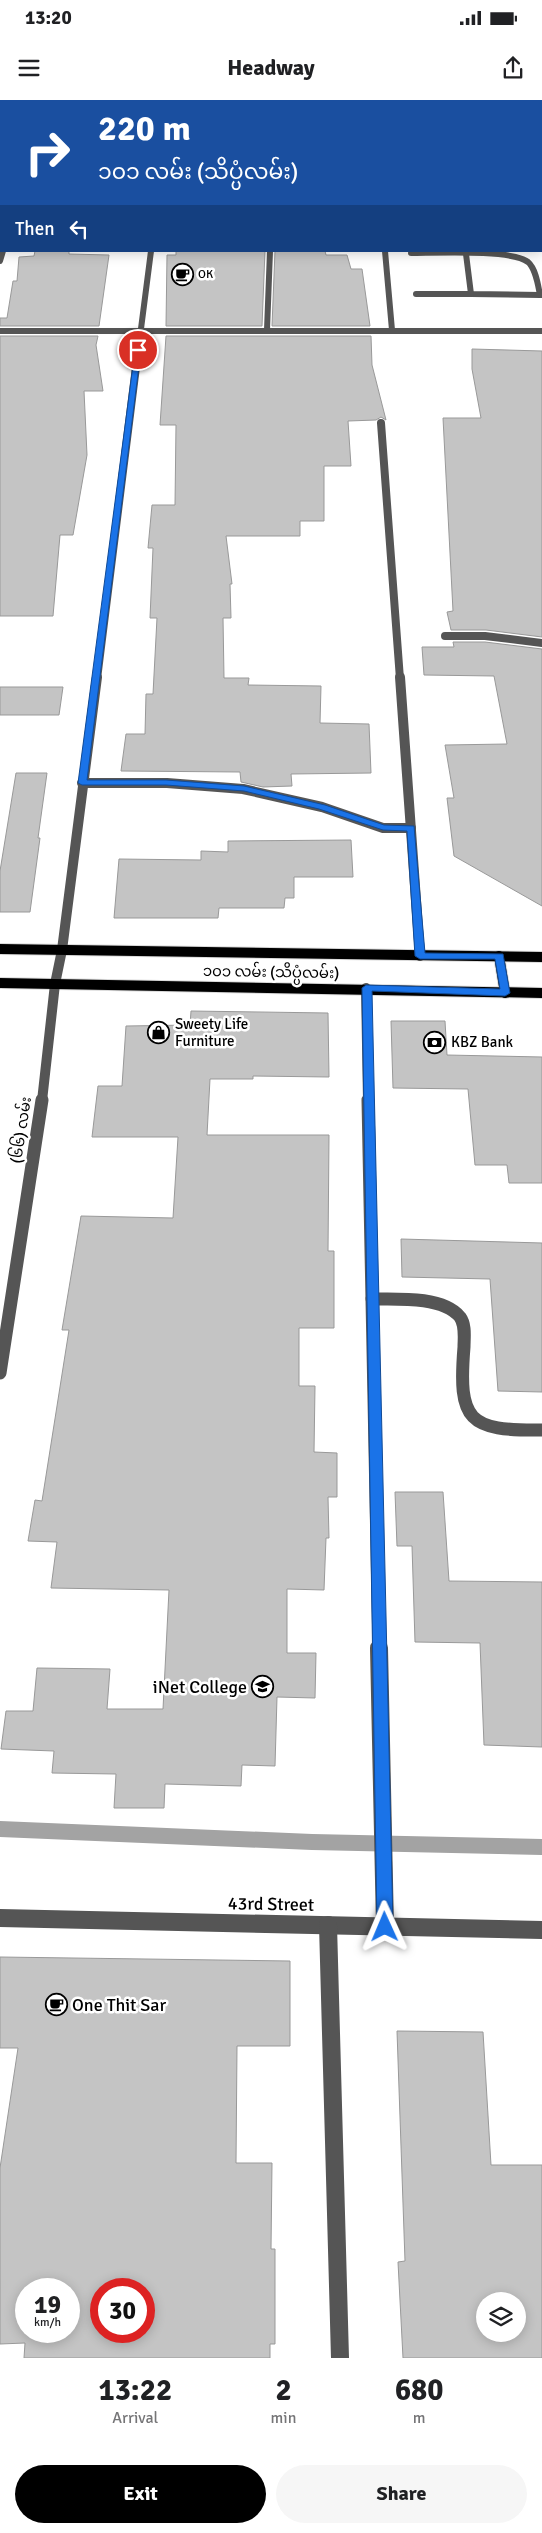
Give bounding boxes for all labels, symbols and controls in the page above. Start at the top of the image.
text: 13:20 [25,6,72,30]
icon: menu [15,54,43,82]
text: Headway [227,54,315,81]
icon: share [499,54,527,82]
text: 220 m [98,107,191,150]
icon: right [15,120,80,185]
text: ၁၀၁ လမ်း (သိပ္ပံလမ်း) [98,158,298,185]
icon: left [65,215,93,243]
text: Then [15,217,55,241]
cafe icon: OK [170,262,194,286]
place label: OK [198,267,213,282]
pin [117,329,159,371]
icon: arrive [124,336,152,364]
street label: ၁၀၁ လမ်း (သိပ္ပံလမ်း) [203,961,339,986]
place label: Sweety Life Furniture [175,1015,248,1050]
shop icon: Sweety Life Furniture [147,1021,171,1045]
bank icon: KBZ Bank [423,1030,447,1054]
place label: KBZ Bank [451,1033,514,1051]
street label: (၆၆) လမ်း [6,1095,35,1165]
school or university icon: iNet College [251,1675,275,1699]
place label: iNet College [153,1676,247,1698]
street label: 43rd Street [228,1892,314,1916]
position arrow [358,1900,410,1952]
cafe icon: One Thit Sar [44,1993,68,2017]
place label: One Thit Sar [72,1994,166,2016]
speed limit sign: 30 [90,2278,155,2343]
text: 19 [34,2289,61,2320]
map controls [476,2292,526,2342]
button: layers [476,2292,526,2342]
text: km/h [34,2315,61,2330]
text: 13:22 [98,2372,172,2409]
text: 2 [275,2372,292,2409]
text: 680 [395,2372,443,2409]
text: Arrival [112,2408,158,2428]
text: min [271,2408,296,2428]
text: m [413,2408,426,2428]
button: Exit [15,2465,266,2523]
button: Share [276,2465,527,2523]

